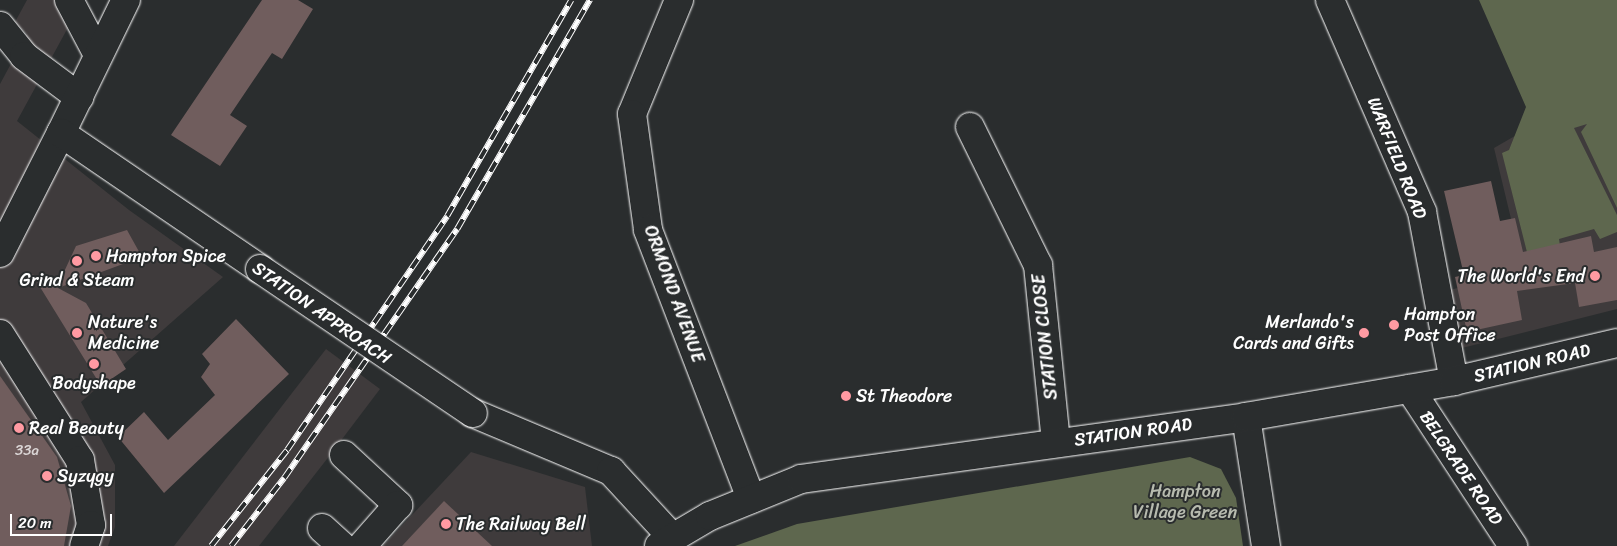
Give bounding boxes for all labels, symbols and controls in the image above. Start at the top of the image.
street label: WARFIELD ROAD [1363,94,1431,222]
street label: ORMOND AVENUE [639,223,709,365]
place label: Hampton Spice [106,245,226,267]
marker: Hampton Spice [90,250,102,262]
marker: Grind & Steam [71,255,83,267]
street label: STATION APPROACH [248,257,396,369]
place label: The World's End [1458,265,1585,287]
place label: Grind & Steam [20,269,134,291]
marker: The World's End [1589,270,1601,282]
street label: STATION CLOSE [1028,274,1062,400]
place label: Hampton Post Office [1404,304,1496,346]
place label: Nature's Medicine [88,312,159,354]
place label: Merlando's Cards and Gifts [1232,312,1354,354]
marker: Hampton Post Office [1388,319,1400,331]
marker: Nature's Medicine [70,326,84,340]
marker: Merlando's Cards and Gifts [1358,327,1370,339]
street label: STATION ROAD [1472,339,1592,387]
marker: Bodyshape [88,358,100,370]
place label: Bodyshape [52,372,136,394]
place label: St Theodore [856,385,953,407]
marker: St Theodore [840,390,852,402]
street label: BELGRADE ROAD [1415,407,1507,529]
street label: STATION ROAD [1073,413,1193,451]
place label: Real Beauty [29,417,125,439]
marker: Real Beauty [13,422,25,434]
house number: 33a [15,442,39,460]
place label: Syzygy [57,465,114,487]
marker: Syzygy [41,470,53,482]
park label: Hampton Village Green [1133,481,1237,524]
scale bar [12,504,115,536]
text: 20 m [18,510,52,536]
place label: The Railway Bell [456,513,586,535]
marker: The Railway Bell [440,518,452,530]

